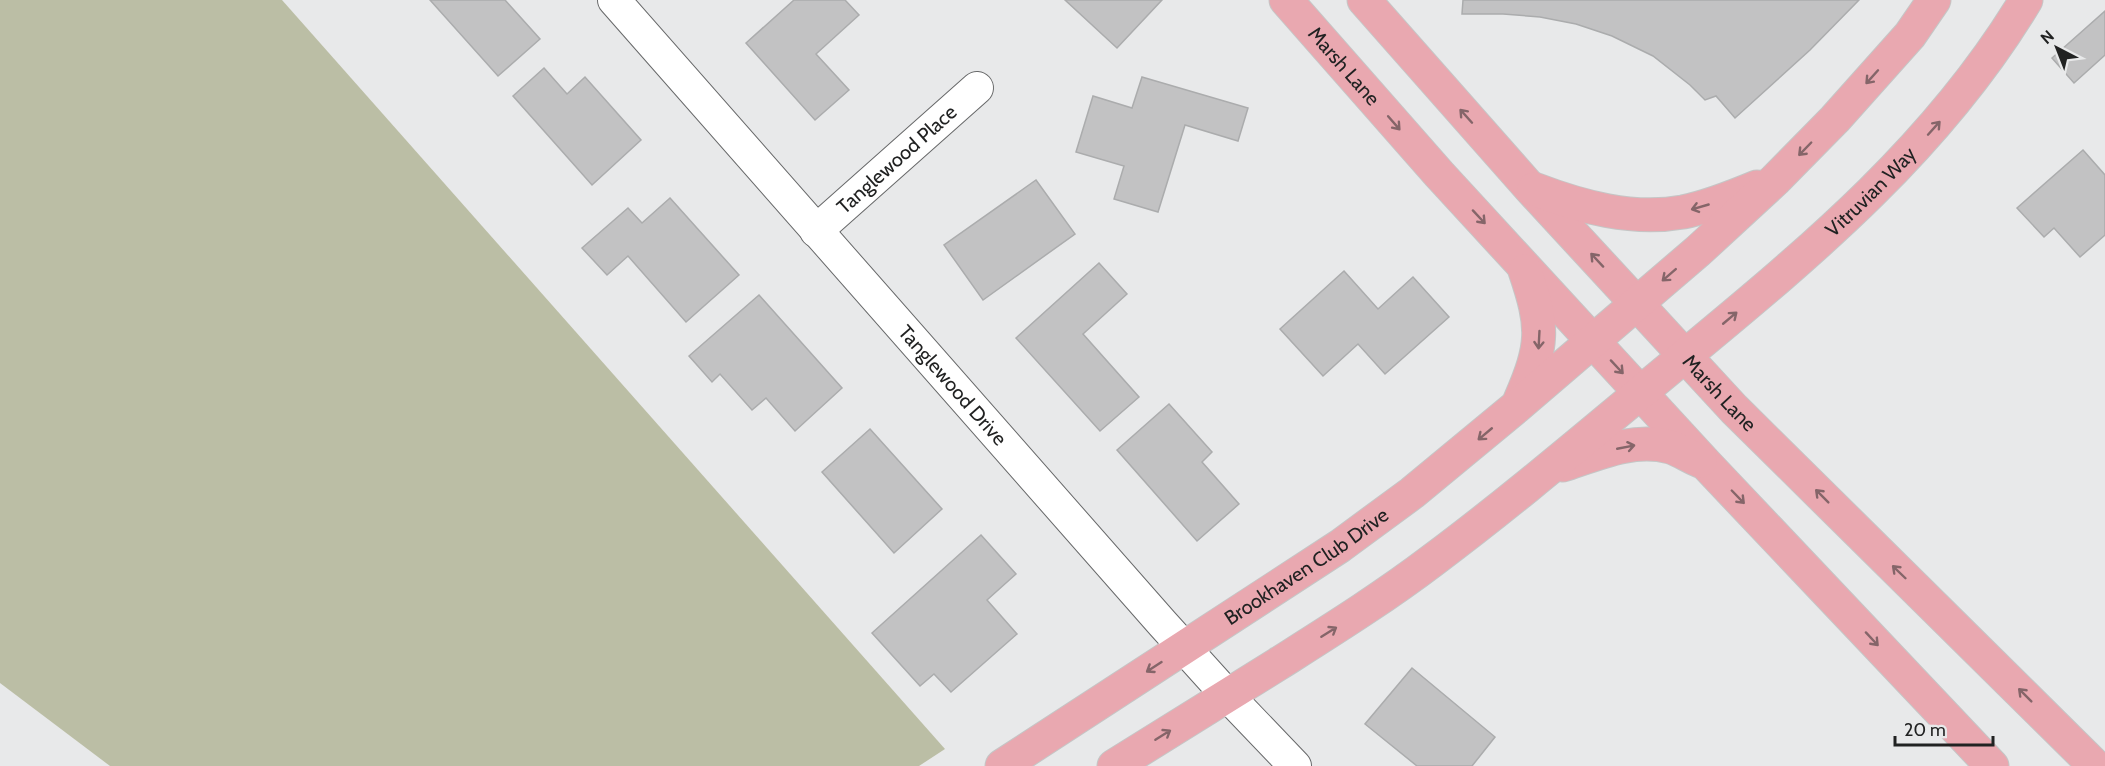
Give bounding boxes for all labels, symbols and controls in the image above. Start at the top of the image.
north arrow [2027,18,2087,78]
street label: Marsh Lane [1303,22,1385,110]
text: N [2037,26,2058,48]
one-way arrow [1865,69,1879,84]
street label: Tanglewood Place [832,100,962,219]
one-way arrow [1459,108,1473,123]
one-way arrow [1387,115,1401,130]
one-way arrow [1926,121,1940,136]
one-way arrow [1798,142,1812,157]
street label: Vitruvian Way [1820,142,1921,242]
one-way arrow [1691,202,1710,213]
one-way arrow [1472,209,1486,224]
one-way arrow [1590,253,1604,268]
one-way arrow [1662,268,1677,282]
one-way arrow [1722,312,1738,325]
street label: Tanglewood Drive [894,320,1012,450]
one-way arrow [1533,330,1544,350]
street label: Marsh Lane [1678,349,1762,436]
one-way arrow [1609,359,1623,374]
one-way arrow [1478,427,1493,441]
one-way arrow [1616,441,1635,452]
one-way arrow [1730,489,1745,504]
one-way arrow [1814,489,1829,504]
street label: Brookhaven Club Drive [1220,503,1393,630]
one-way arrow [1892,565,1907,579]
one-way arrow [1320,625,1337,637]
one-way arrow [1865,631,1879,646]
one-way arrow [1146,662,1163,674]
one-way arrow [2017,687,2032,702]
scale bar [1895,709,1992,747]
text: 20 m [1904,719,1946,741]
one-way arrow [1155,729,1171,741]

